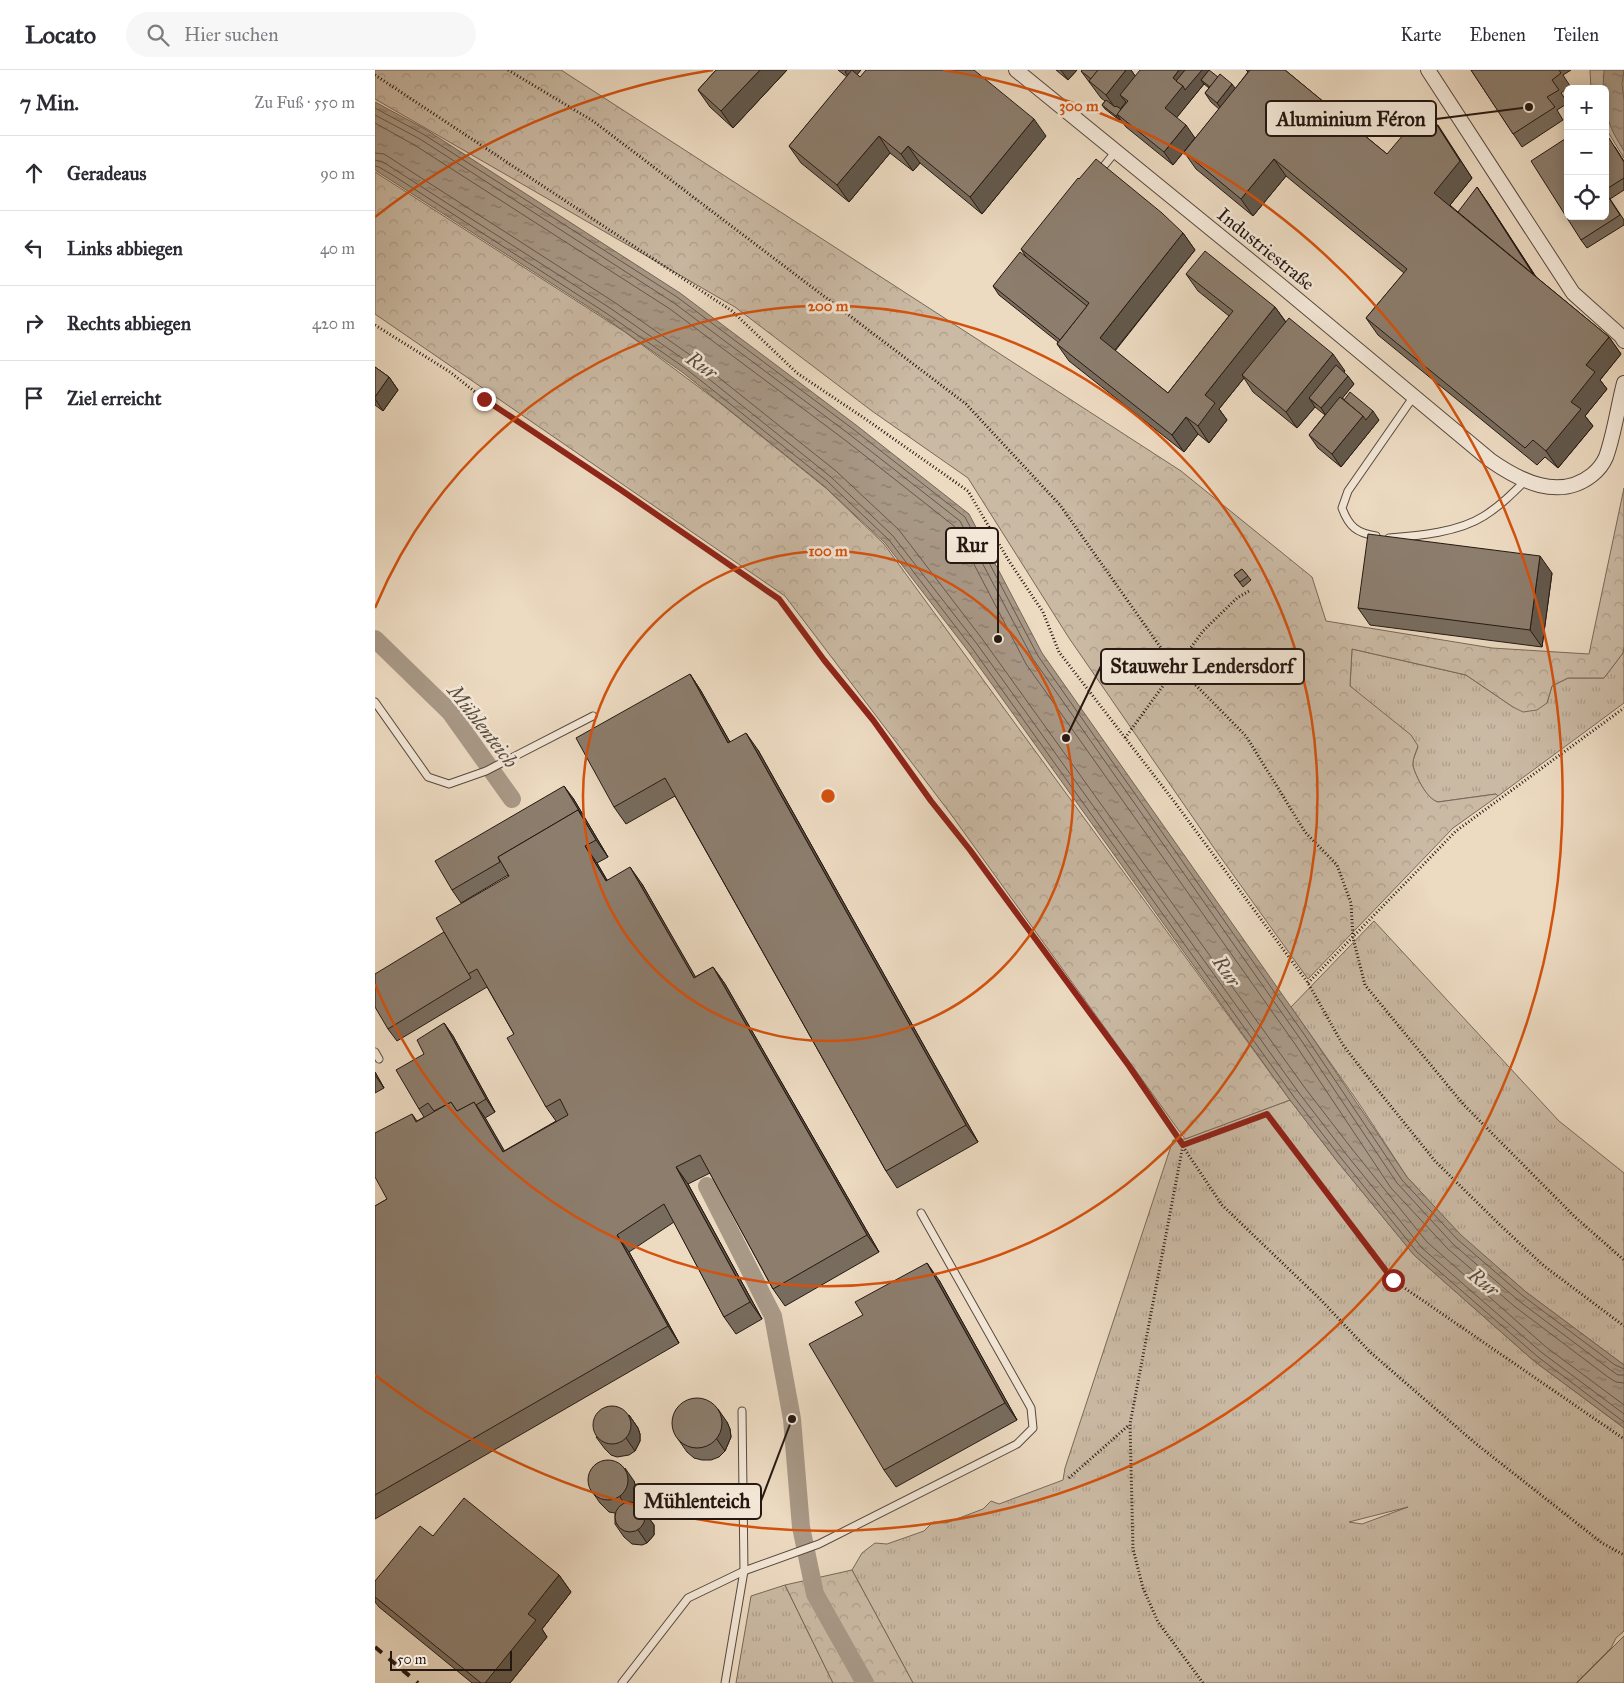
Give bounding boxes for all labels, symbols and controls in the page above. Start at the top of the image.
search box [126,12,476,57]
text: Locato [25,20,96,50]
icon: search [144,21,172,49]
text: Hier suchen [184,23,279,46]
text: Karte [1401,24,1442,46]
text: Ebenen [1470,24,1526,46]
text: Teilen [1554,24,1599,46]
map controls [1564,85,1609,220]
button: + [1564,85,1609,130]
text: 7 Min. [20,90,79,116]
text: Zu Fuß · 550 m [254,93,355,112]
text: 300 m [1059,97,1099,116]
callout: Aluminium Féron [1266,101,1436,136]
text: Aluminium Féron [1274,107,1426,131]
button: − [1564,130,1609,175]
icon: ahead [20,159,48,187]
text: Geradeaus [67,162,146,185]
text: 90 m [320,164,355,183]
button: locate [1564,175,1609,220]
street label: Industriestraße [1213,203,1319,295]
icon: left [20,234,48,262]
text: Links abbiegen [67,237,183,260]
text: 40 m [320,239,355,258]
text: 200 m [808,297,849,315]
icon: right [20,309,48,337]
text: Rechts abbiegen [67,312,191,335]
text: 420 m [312,314,355,333]
water label: Rur [681,345,723,385]
icon: arrive [20,384,48,412]
text: Ziel erreicht [67,387,161,410]
route end [473,388,496,411]
callout: Rur [946,528,998,563]
text: Rur [956,533,989,557]
text: 100 m [808,542,848,560]
callout: Stauwehr Lendersdorf [1101,649,1304,684]
text: Stauwehr Lendersdorf [1110,654,1297,678]
water label: Mühlenteich [442,678,523,773]
centre of rings [819,787,837,805]
water label: Rur [1207,950,1247,992]
water label: Rur [1463,1262,1505,1303]
route start [1382,1269,1405,1292]
callout: Mühlenteich [634,1484,761,1519]
text: Mühlenteich [644,1489,751,1513]
scale bar [390,1648,513,1671]
text: 50 m [397,1651,426,1668]

